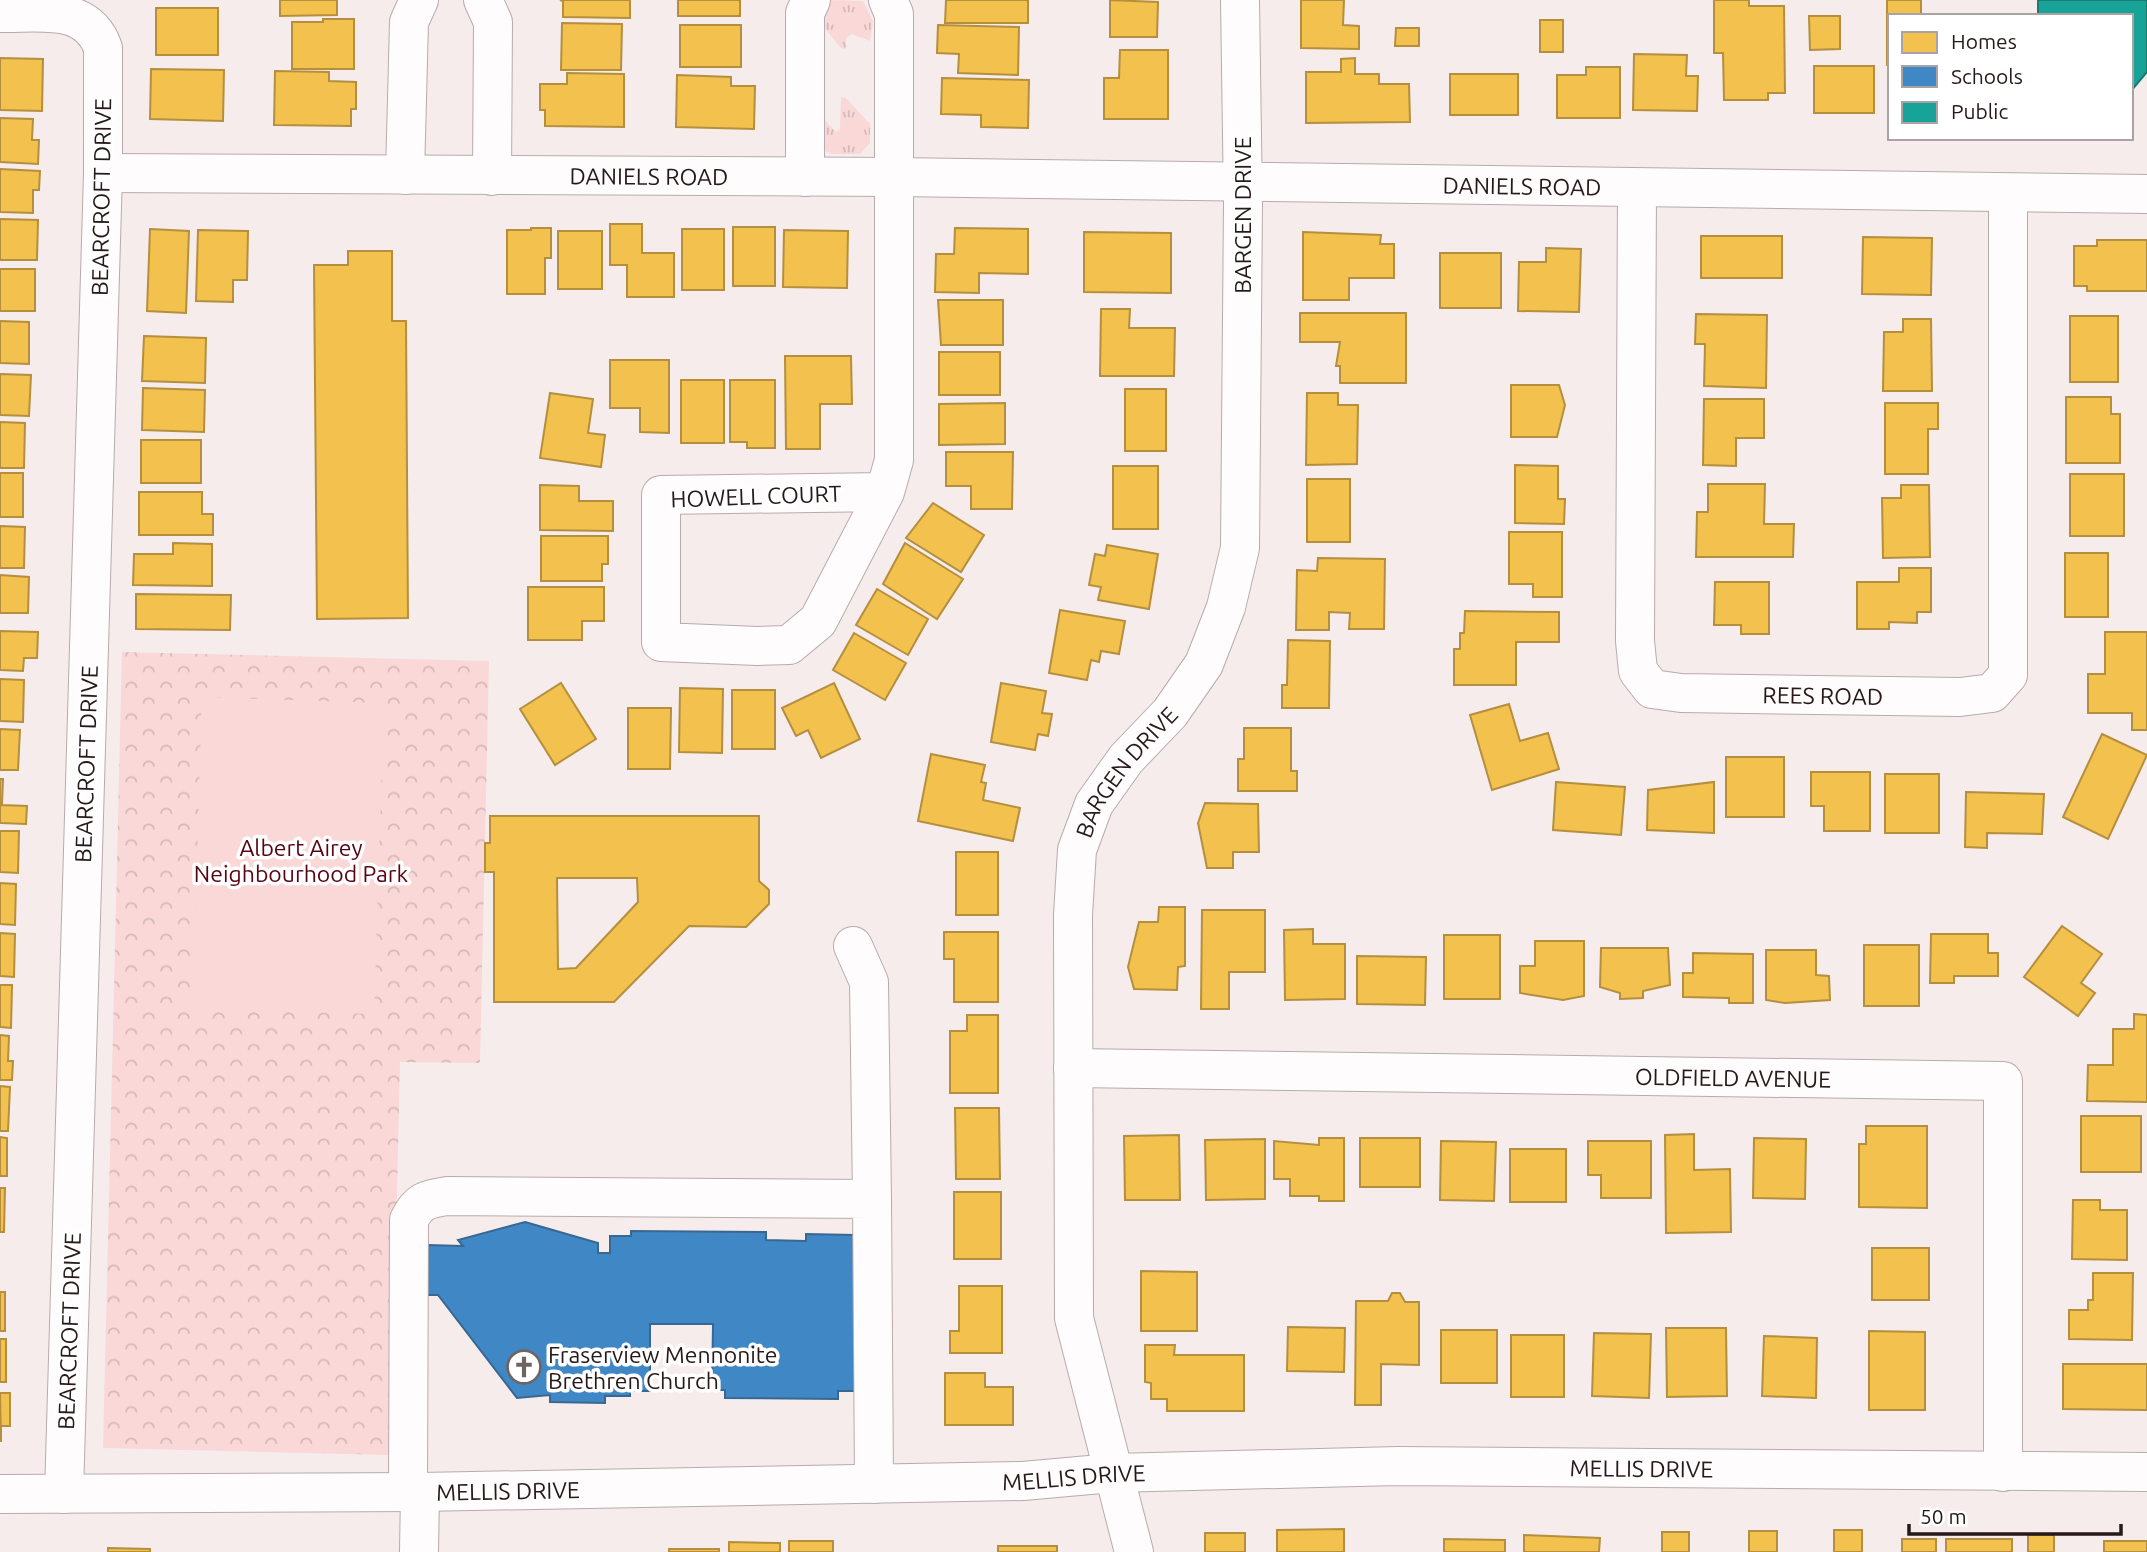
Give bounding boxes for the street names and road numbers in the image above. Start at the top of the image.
street label: BEARCROFT DRIVE [87,98,115,296]
street label: BARGEN DRIVE [1230,136,1255,294]
street label: DANIELS ROAD [570,163,728,189]
street label: DANIELS ROAD [1442,172,1601,199]
street label: HOWELL COURT [670,481,842,511]
street label: BEARCROFT DRIVE [70,665,102,863]
street label: REES ROAD [1762,682,1883,708]
street label: BARGEN DRIVE [1070,701,1182,841]
street label: OLDFIELD AVENUE [1635,1063,1831,1091]
street label: BEARCROFT DRIVE [53,1232,85,1430]
street label: MELLIS DRIVE [1570,1455,1713,1481]
street label: MELLIS DRIVE [1002,1460,1146,1494]
street label: MELLIS DRIVE [436,1477,580,1504]

